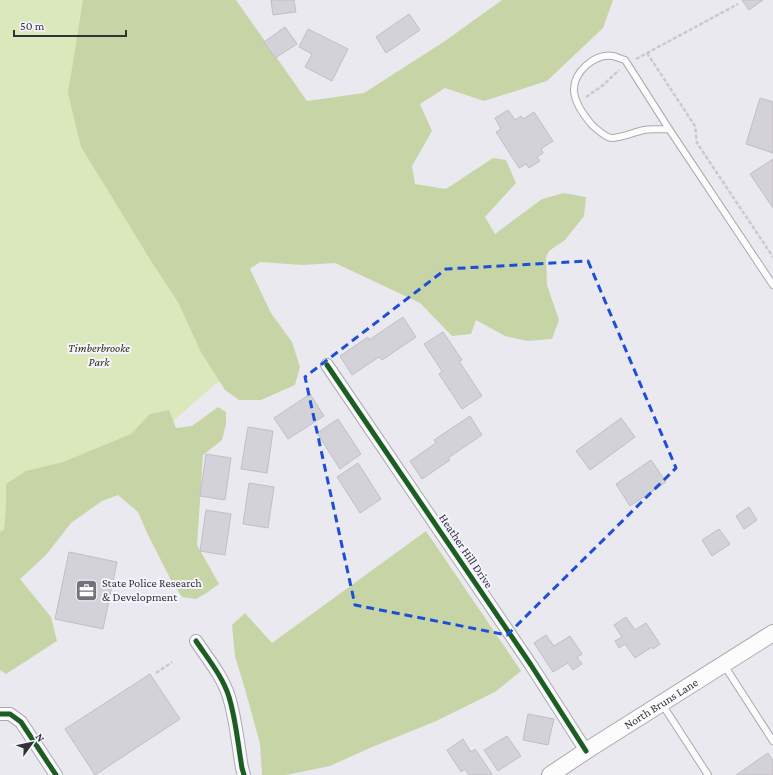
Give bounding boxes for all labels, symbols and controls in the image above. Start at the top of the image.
scale bar [14,12,126,38]
text: 50 m [20,19,45,33]
park label: Timberbrooke Park [68,341,130,369]
street label: Heather Hill Drive [436,511,496,591]
place label: State Police Research & Development [102,576,202,604]
office icon: State Police Research & Development [73,577,99,603]
street label: North Bruns Lane [621,675,701,732]
north arrow [12,723,52,763]
text: N [33,731,48,744]

